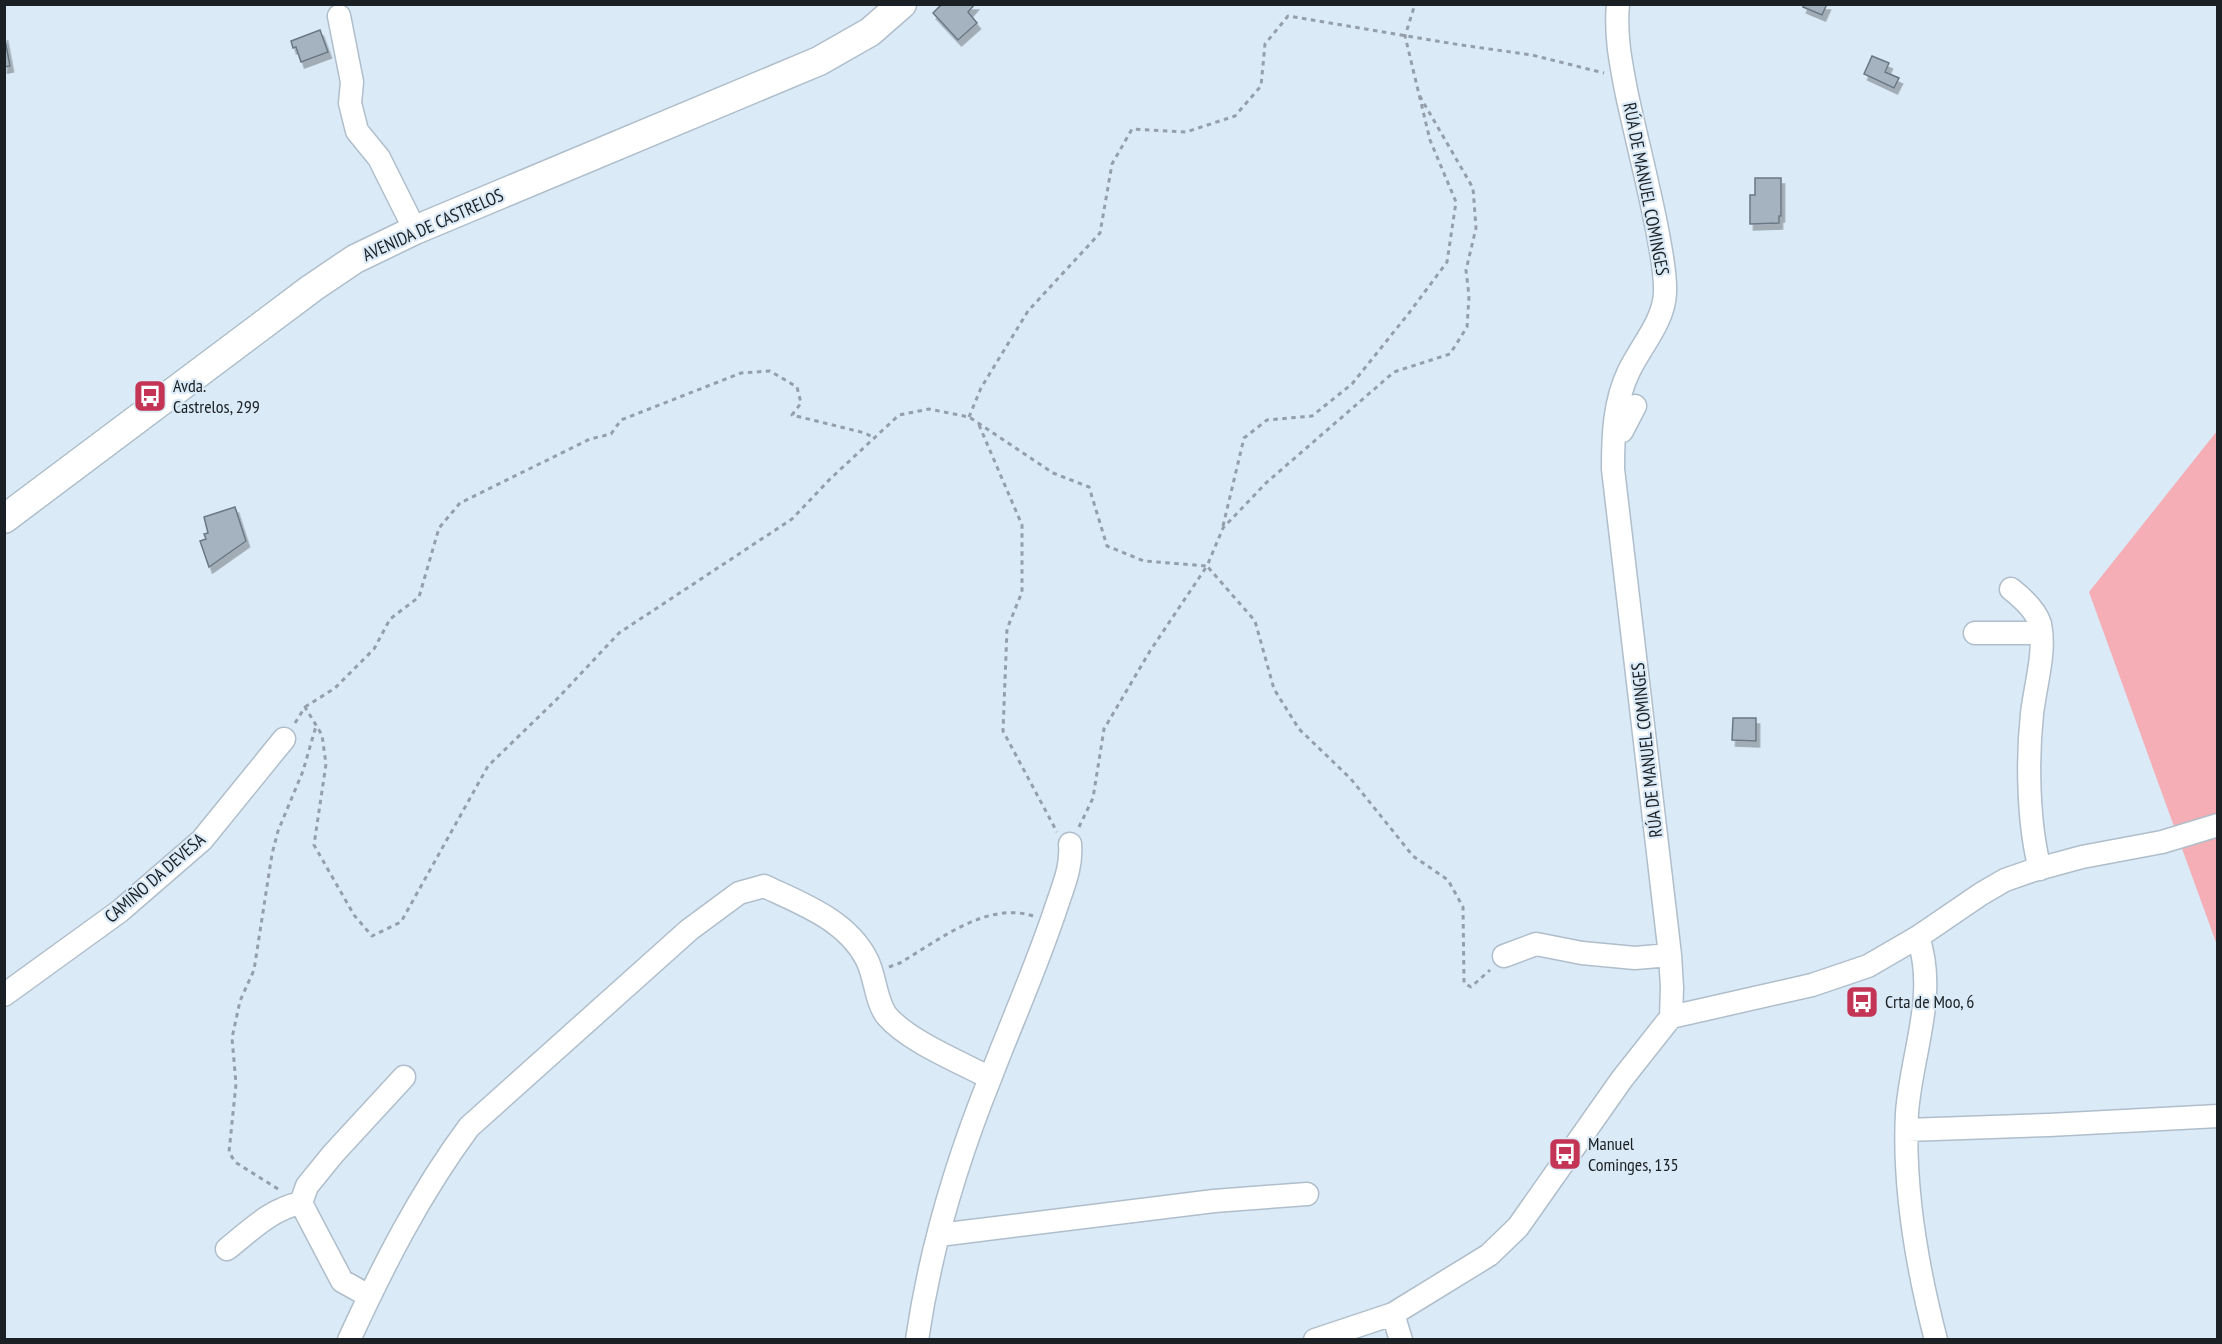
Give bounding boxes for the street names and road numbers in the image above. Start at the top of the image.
street label: RÚA DE MANUEL COMINGES [1618,101,1675,278]
street label: AVENIDA DE CASTRELOS [359,183,507,266]
street label: RÚA DE MANUEL COMINGES [1626,661,1667,839]
street label: CAMIÑO DA DEVESA [100,827,210,928]

